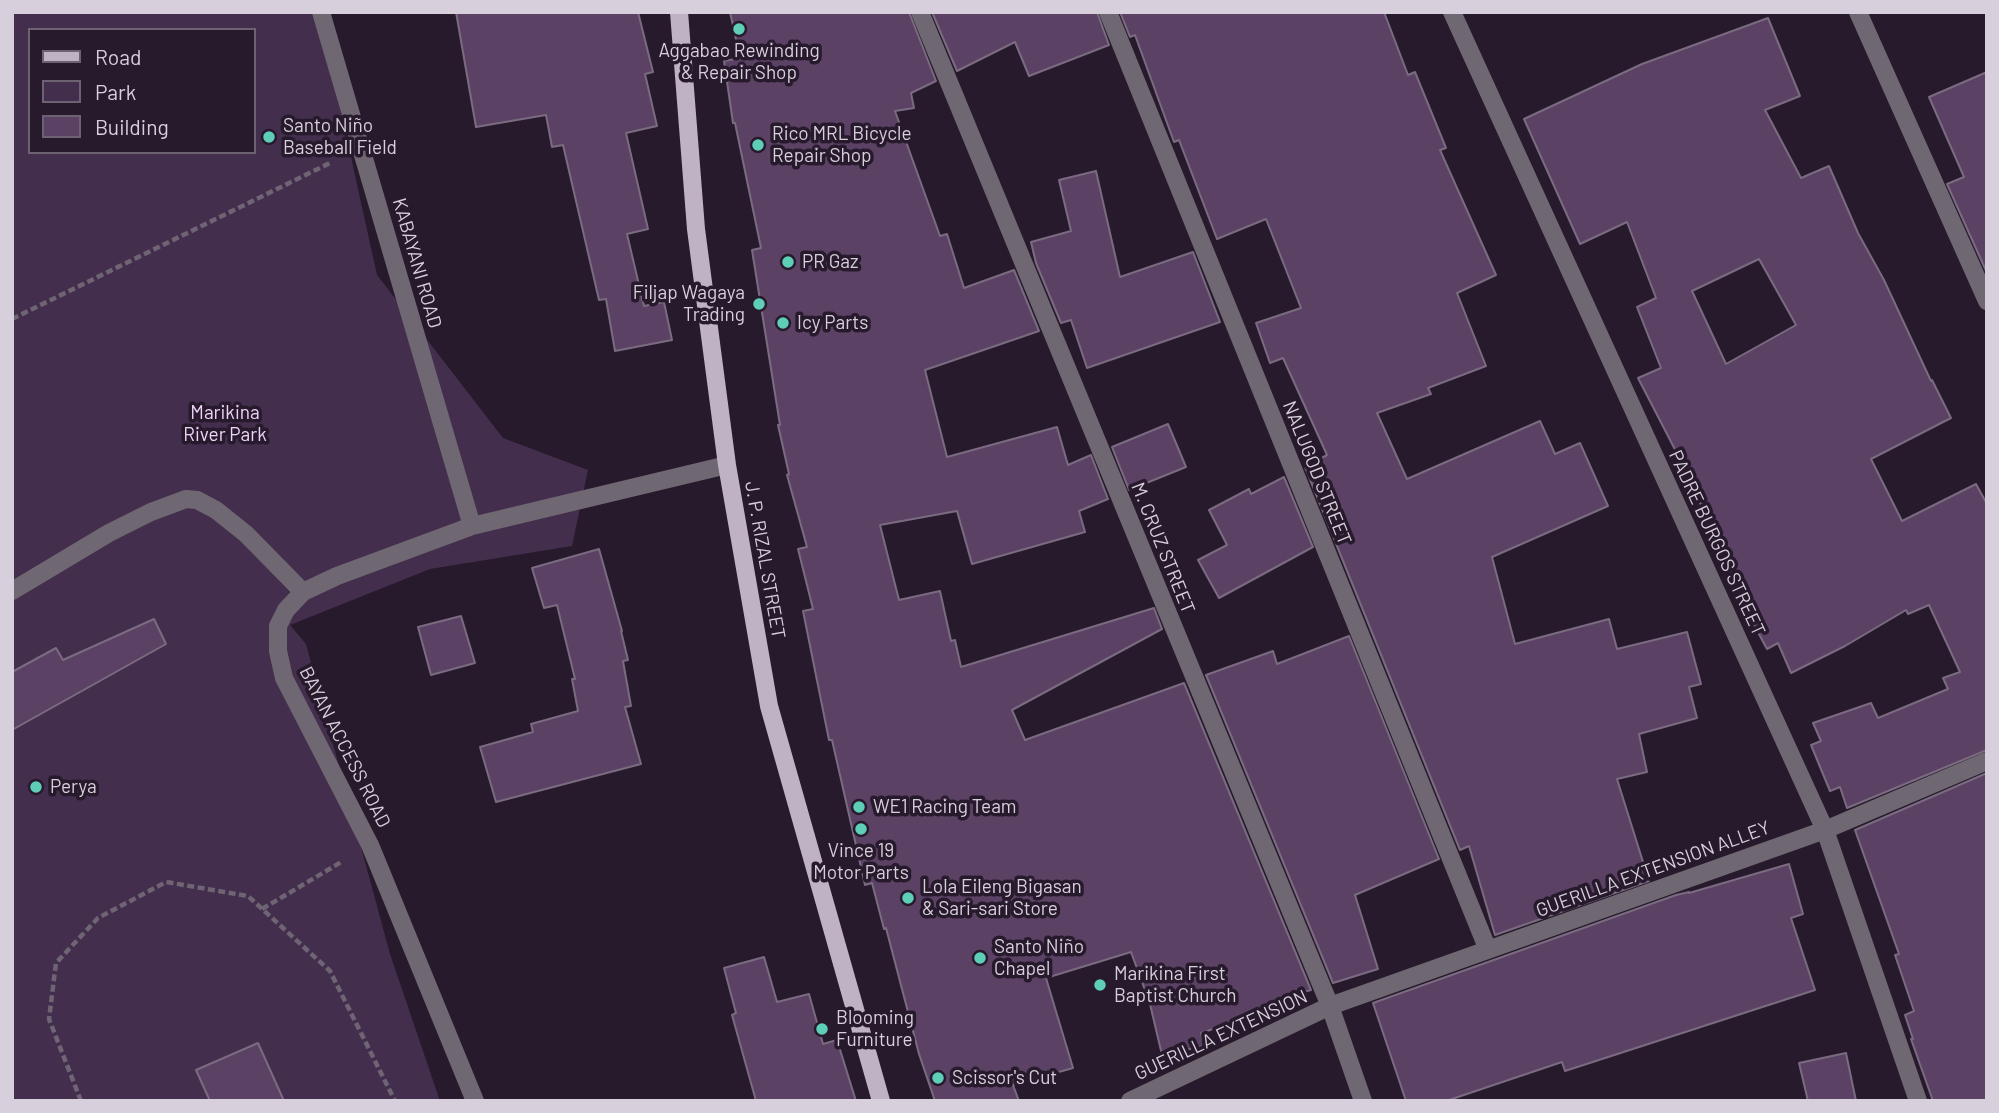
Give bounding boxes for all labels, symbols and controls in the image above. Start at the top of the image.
marker: Aggabao Rewinding & Repair Shop [731,21,747,37]
legend [28,28,256,154]
place label: Aggabao Rewinding & Repair Shop [658,40,820,84]
text: Road [95,44,141,69]
text: Park [95,79,136,104]
text: Building [95,114,169,139]
place label: Santo Niño Baseball Field [283,115,397,159]
place label: Rico MRL Bicycle Repair Shop [772,123,912,167]
marker: Santo Niño Baseball Field [261,129,277,145]
marker: Rico MRL Bicycle Repair Shop [750,137,766,153]
street label: KABAYANI ROAD [388,195,446,331]
place label: PR Gaz [802,251,858,273]
marker: PR Gaz [780,254,796,270]
place label: Filjap Wagaya Trading [633,282,745,326]
marker: Filjap Wagaya Trading [751,296,767,312]
place label: Icy Parts [797,312,868,334]
marker: Icy Parts [775,315,791,331]
street label: NALUGOD STREET [1278,398,1356,548]
park label: Marikina River Park [183,402,267,446]
street label: PADRE BURGOS STREET [1664,447,1770,639]
street label: J. P. RIZAL STREET [740,479,790,641]
street label: M. CRUZ STREET [1126,479,1200,617]
street label: BAYAN ACCESS ROAD [295,663,395,831]
place label: Perya [50,776,97,798]
marker: Perya [28,779,44,795]
place label: WE1 Racing Team [873,796,1017,818]
marker: WE1 Racing Team [851,799,867,815]
street label: GUERILLA EXTENSION ALLEY [1533,816,1773,922]
marker: Vince 19 Motor Parts [853,821,869,837]
place label: Vince 19 Motor Parts [813,840,909,884]
place label: Lola Eileng Bigasan & Sari-sari Store [922,876,1082,920]
marker: Lola Eileng Bigasan & Sari-sari Store [900,890,916,906]
place label: Santo Niño Chapel [994,936,1084,980]
marker: Santo Niño Chapel [972,950,988,966]
place label: Marikina First Baptist Church [1114,963,1236,1007]
marker: Marikina First Baptist Church [1092,977,1108,993]
street label: GUERILLA EXTENSION [1131,985,1311,1085]
place label: Blooming Furniture [836,1007,914,1051]
marker: Blooming Furniture [814,1021,830,1037]
place label: Scissor's Cut [952,1067,1057,1089]
marker: Scissor's Cut [930,1070,946,1086]

